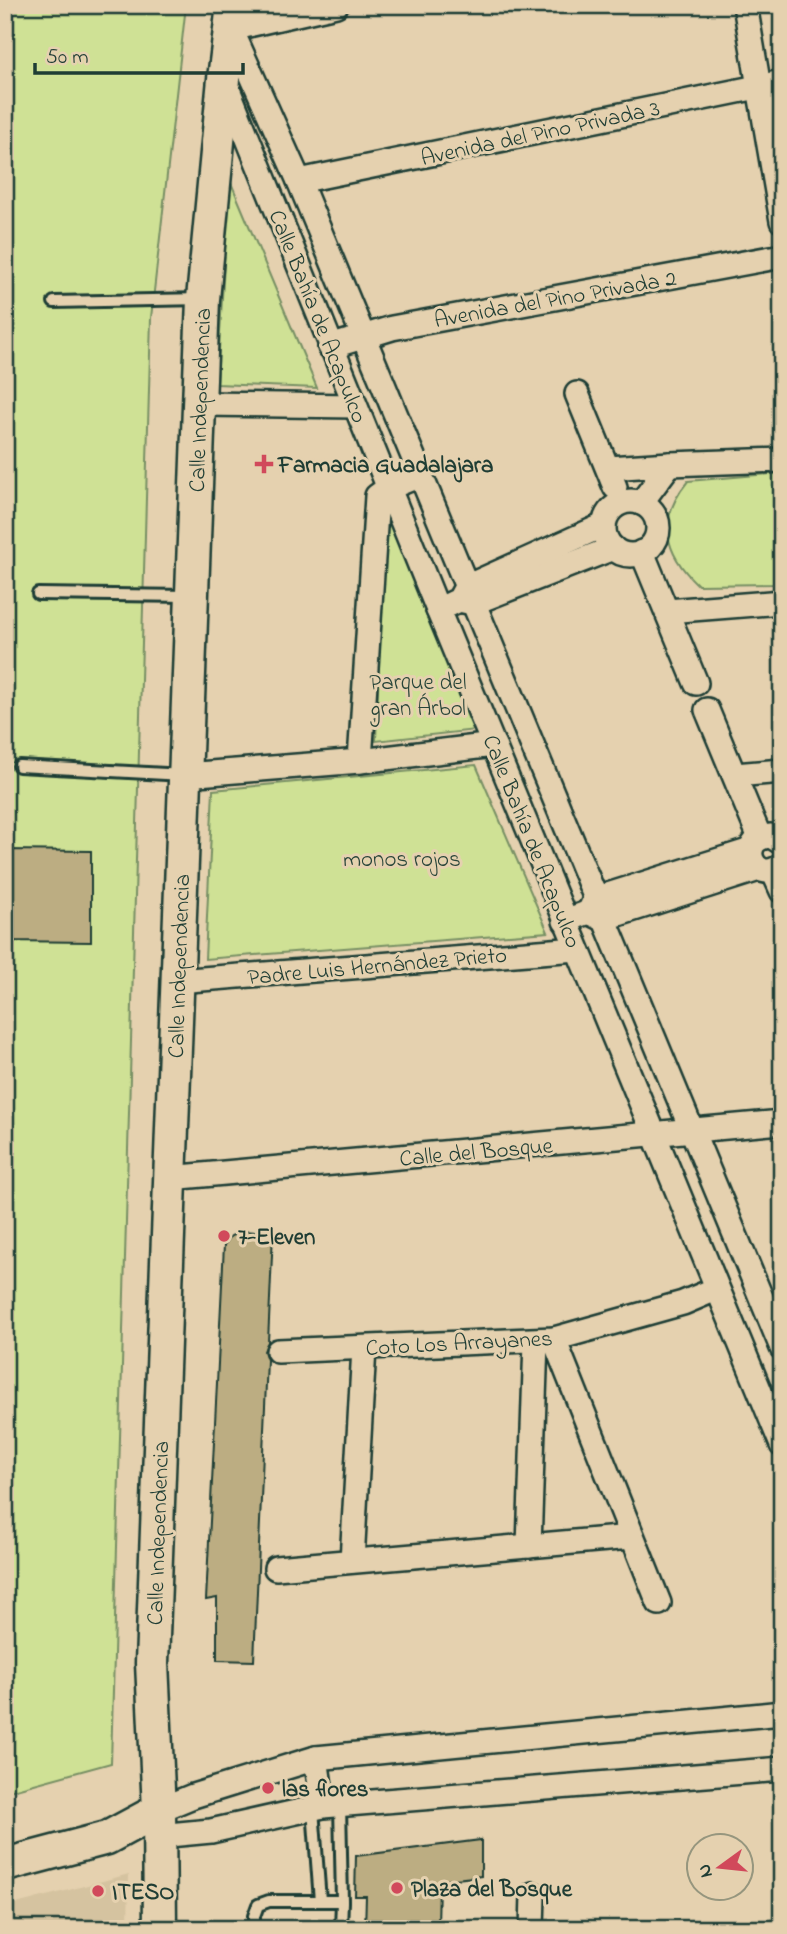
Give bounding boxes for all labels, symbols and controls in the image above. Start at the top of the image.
scale bar [35,32,243,76]
text: 50 m [46,43,89,73]
street label: Avenida del Pino Privada 3 [418,93,663,176]
street label: Calle Bahía de Acapulco [259,205,375,429]
street label: Avenida del Pino Privada 2 [432,263,679,338]
street label: Calle Independencia [182,307,221,493]
place label: Farmacia Guadalajara [277,450,493,483]
marker: Farmacia Guadalajara [256,456,272,472]
park label: Parque del gran Árbol [369,667,467,727]
street label: Calle Bahía de Acapulco [473,730,589,954]
park label: monos rojos [343,844,461,877]
street label: Calle Independencia [161,873,200,1059]
street label: Padre Luis Hernández Prieto [246,940,508,995]
street label: Calle del Bosque [398,1130,555,1177]
place label: 7-Eleven [238,1222,315,1255]
marker: 7-Eleven [216,1228,232,1244]
street label: Coto Los Arrayanes [365,1323,554,1368]
street label: Calle Independencia [140,1440,179,1626]
place label: las flores [282,1774,369,1807]
marker: las flores [260,1780,276,1796]
north arrow [686,1832,756,1902]
text: N [691,1861,721,1880]
place label: Plaza del Bosque [411,1874,573,1907]
place label: ITESO [112,1877,174,1910]
marker: Plaza del Bosque [389,1880,405,1896]
marker: ITESO [90,1883,106,1899]

